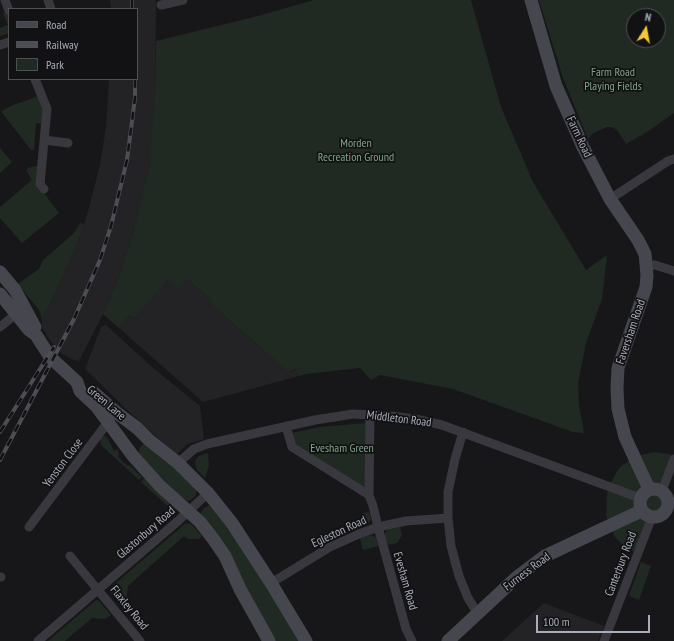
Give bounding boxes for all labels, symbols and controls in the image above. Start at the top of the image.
legend [8,8,138,80]
north arrow [626,8,666,48]
text: N [644,10,652,25]
text: Road [46,17,66,32]
text: Railway [46,37,78,52]
text: Park [46,57,64,72]
park label: Farm Road Playing Fields [584,66,642,94]
street label: Farm Road [563,114,595,160]
park label: Morden Recreation Ground [318,137,394,165]
street label: Faversham Road [613,298,649,366]
street label: Green Lane [84,382,128,424]
street label: Middleton Road [366,408,432,430]
street label: Yenston Close [40,436,86,490]
park label: Evesham Green [310,442,374,456]
street label: Glastonbury Road [114,504,178,562]
street label: Egleston Road [309,513,369,551]
street label: Canterbury Road [602,530,640,598]
street label: Evesham Road [390,550,420,612]
street label: Furness Road [501,550,553,594]
street label: Flaxley Road [107,583,151,633]
scale bar [538,607,652,633]
text: 100 m [543,614,570,629]

